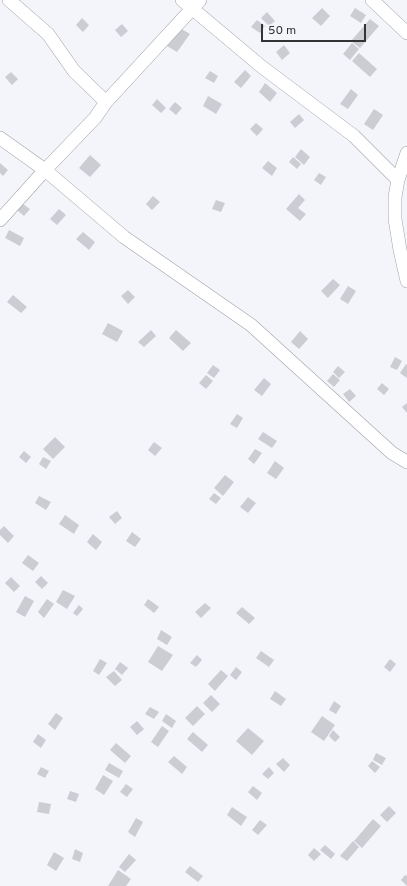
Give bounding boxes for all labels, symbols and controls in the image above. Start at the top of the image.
scale bar [263,16,368,42]
text: 50 m [268,23,296,39]

